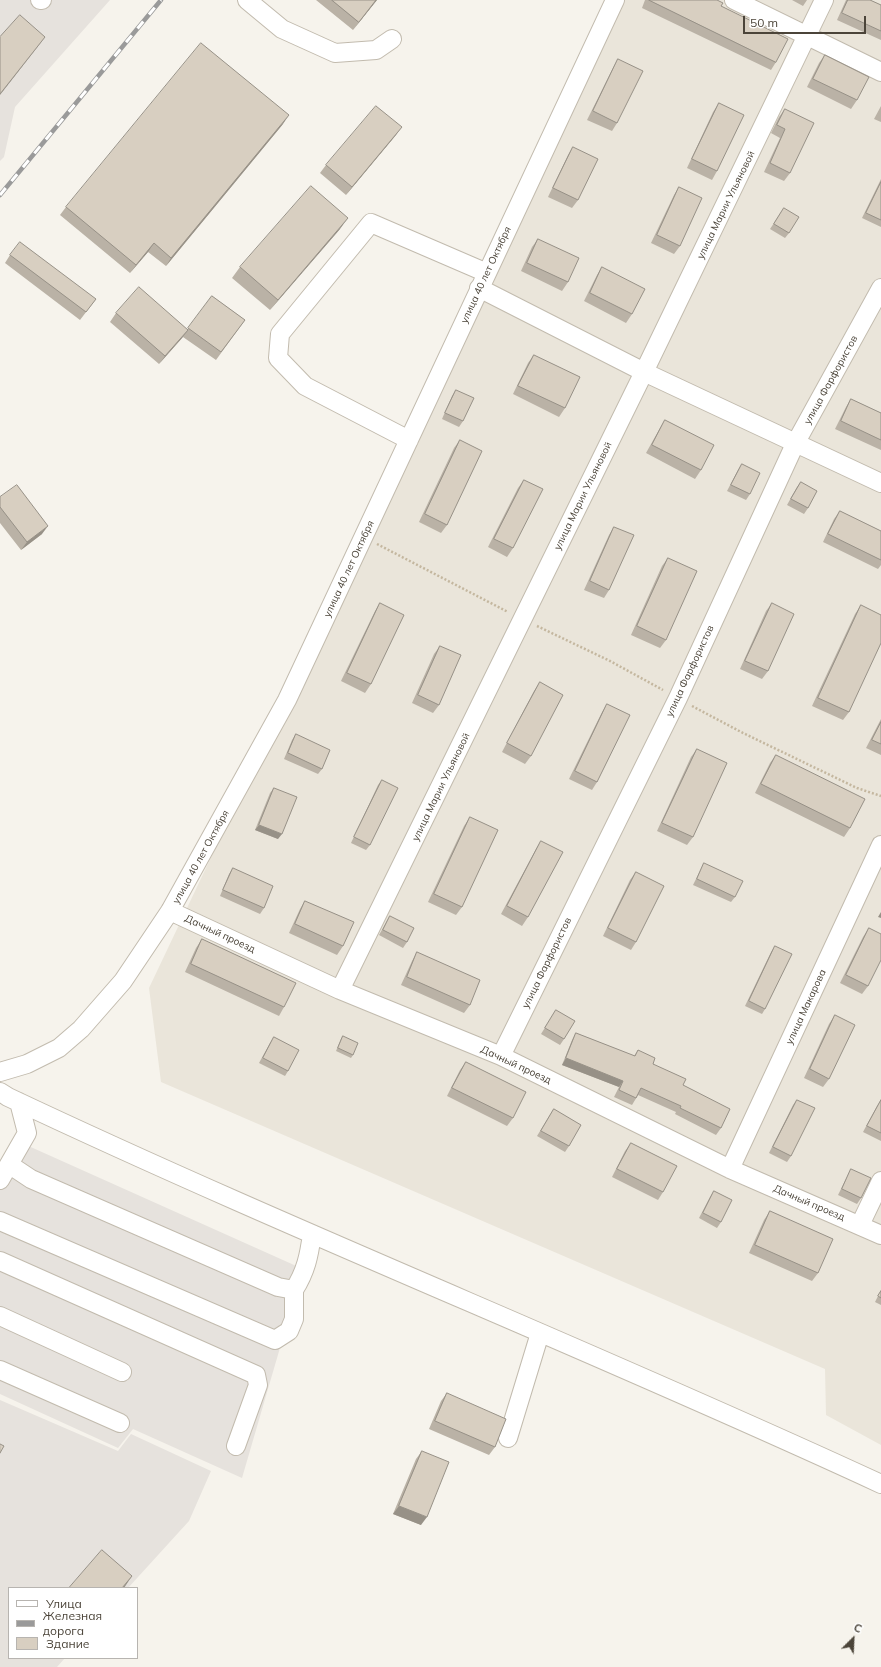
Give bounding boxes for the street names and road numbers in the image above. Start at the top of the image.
street label: улица Марии Ульяновой [695,149,757,261]
street label: улица 40 лет Октября [458,225,514,325]
street label: улица Фарфористов [802,334,860,426]
street label: улица Марии Ульяновой [552,440,614,552]
street label: улица 40 лет Октября [321,519,377,619]
street label: улица Фарфористов [664,623,716,719]
street label: улица Марии Ульяновой [410,731,472,843]
street label: улица 40 лет Октября [170,808,232,906]
street label: Дачный проезд [183,912,257,956]
street label: улица Фарфористов [520,916,574,1010]
street label: улица Макарова [783,968,829,1046]
street label: Дачный проезд [479,1043,553,1087]
street label: Дачный проезд [771,1183,847,1223]

